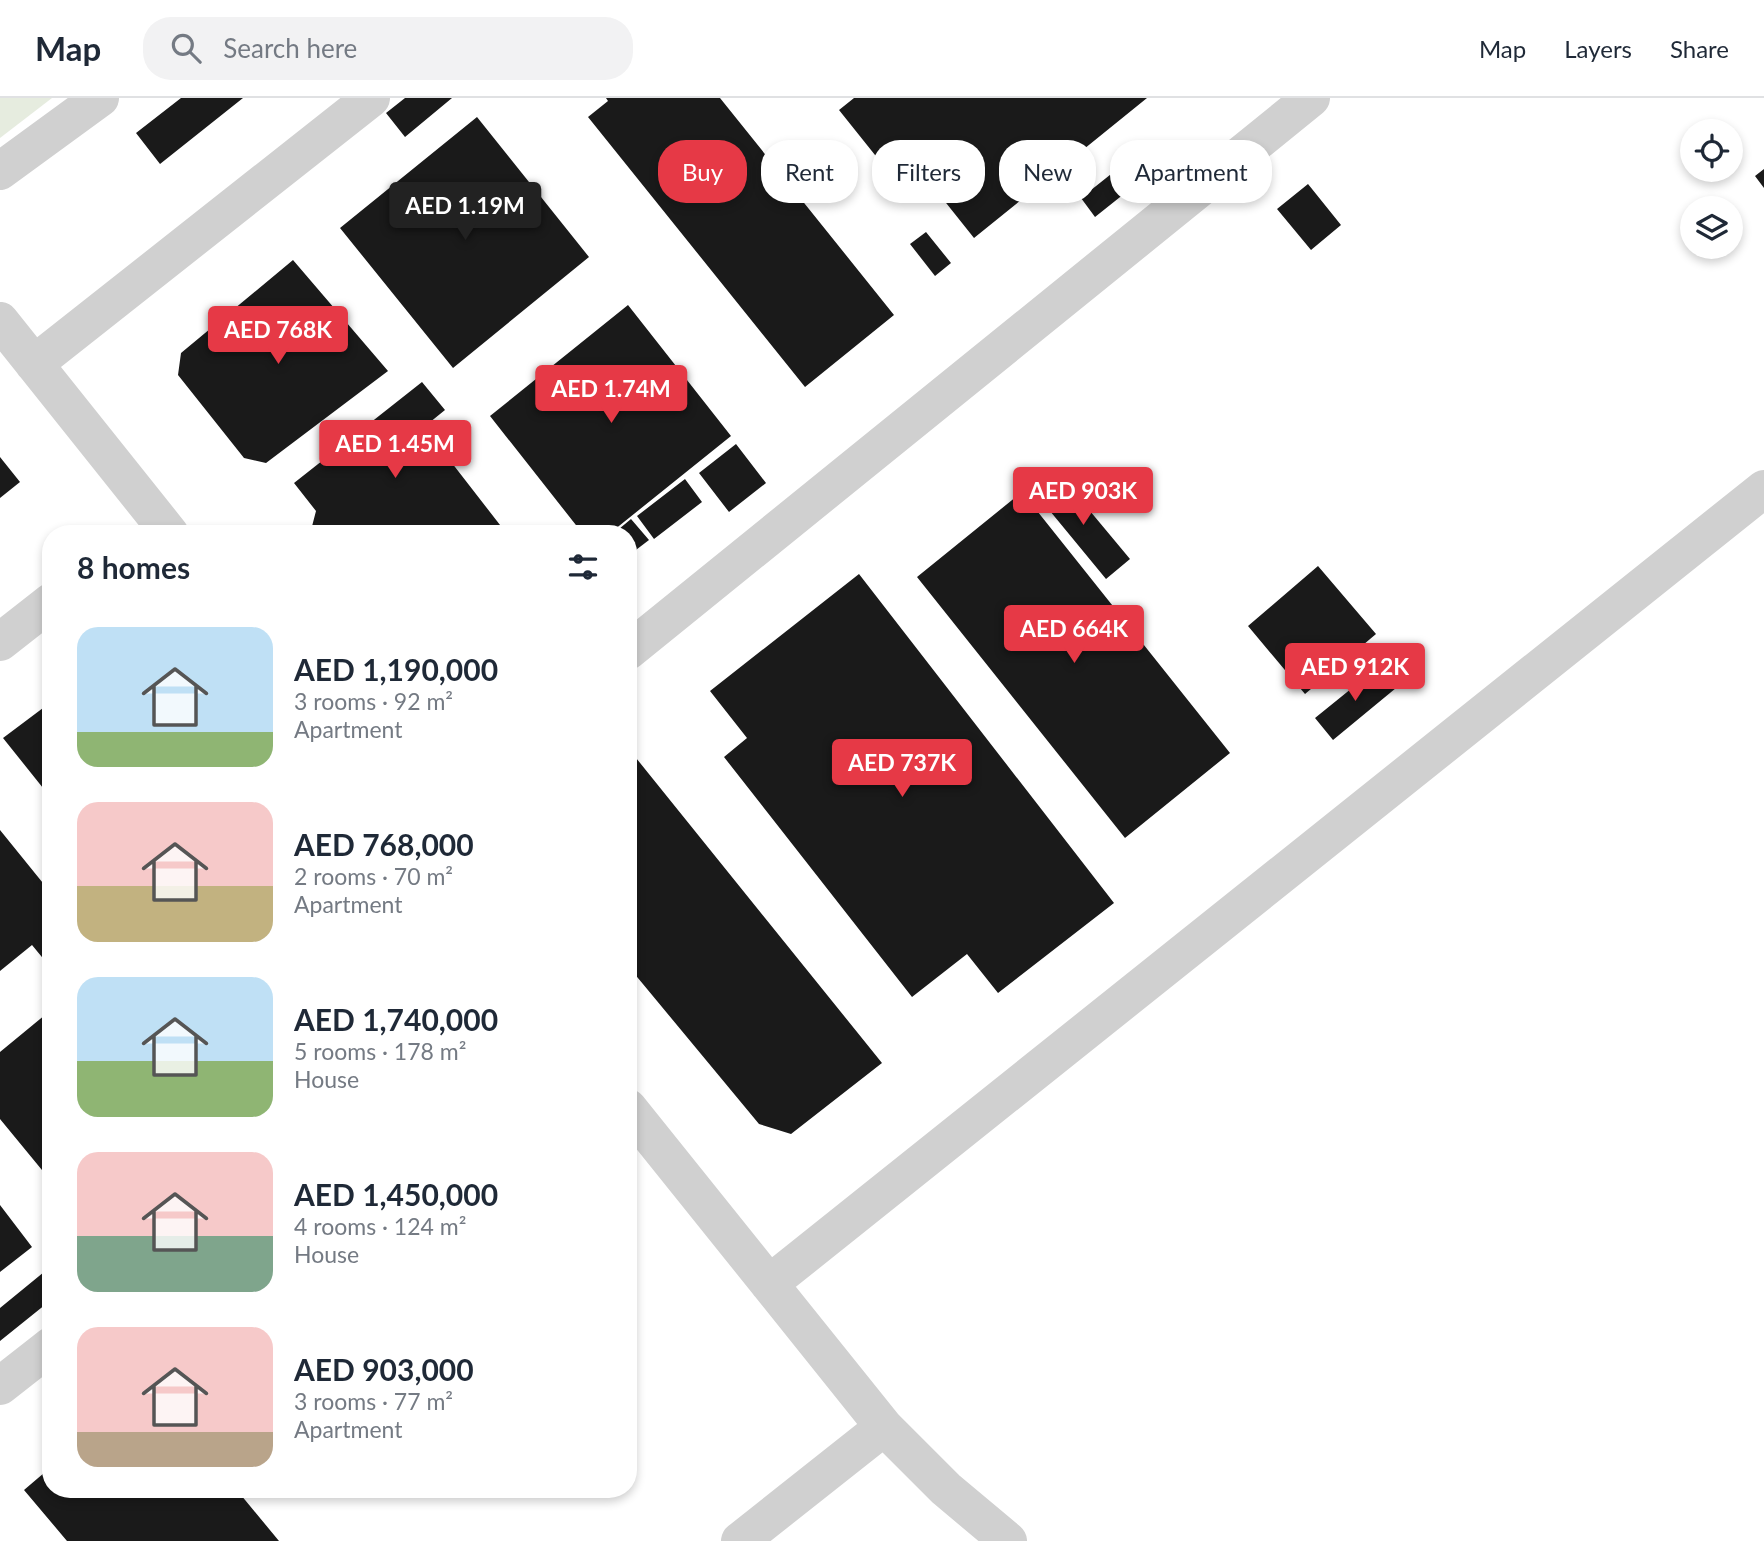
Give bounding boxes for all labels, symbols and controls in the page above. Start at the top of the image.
search box [143,17,633,80]
text: Map [35,28,101,68]
icon: search [167,29,205,67]
text: Search here [223,32,357,64]
text: Map [1479,34,1526,63]
text: Layers [1564,34,1632,63]
text: Share [1670,34,1729,63]
map controls [1680,119,1743,259]
button: locate [1680,119,1743,182]
chip: Buy [658,140,747,203]
chip: Rent [761,140,858,203]
chip: Filters [872,140,985,203]
chip: New [999,140,1096,203]
chip: Apartment [1110,140,1272,203]
pin: AED 1.19M [385,183,545,242]
text: AED 1.19M [405,191,525,219]
button: layers [1680,196,1743,259]
pin: AED 768K [206,306,350,366]
text: AED 768K [224,315,332,343]
pin: AED 1.74M [531,366,691,425]
text: AED 1.74M [551,374,671,402]
pin: AED 1.45M [315,420,475,480]
text: AED 1.45M [335,429,455,457]
pin: AED 903K [1011,468,1155,527]
text: AED 903K [1029,476,1137,504]
icon: filters [564,548,602,586]
text: 8 homes [77,549,190,585]
pin: AED 664K [1002,606,1146,665]
text: AED 664K [1020,614,1128,642]
pin: AED 912K [1283,644,1427,703]
text: AED 1,190,000 [294,651,498,687]
text: AED 912K [1301,652,1409,680]
icon: home [133,655,217,739]
text: 3 rooms · 92 m² [294,687,453,715]
text: Apartment [294,715,402,743]
pin: AED 737K [830,740,974,799]
text: AED 737K [848,748,956,776]
text: AED 768,000 [294,826,474,862]
icon: home [133,830,217,914]
text: 2 rooms · 70 m² [294,862,453,890]
text: Apartment [294,890,402,918]
text: AED 1,740,000 [294,1001,498,1037]
icon: home [133,1005,217,1089]
text: 5 rooms · 178 m² [294,1037,466,1065]
text: House [294,1065,359,1093]
text: AED 1,450,000 [294,1176,498,1212]
icon: home [133,1180,217,1264]
text: 4 rooms · 124 m² [294,1212,466,1240]
text: House [294,1240,359,1268]
text: AED 903,000 [294,1351,474,1387]
icon: home [133,1355,217,1439]
text: 3 rooms · 77 m² [294,1387,453,1415]
text: Apartment [294,1415,402,1443]

